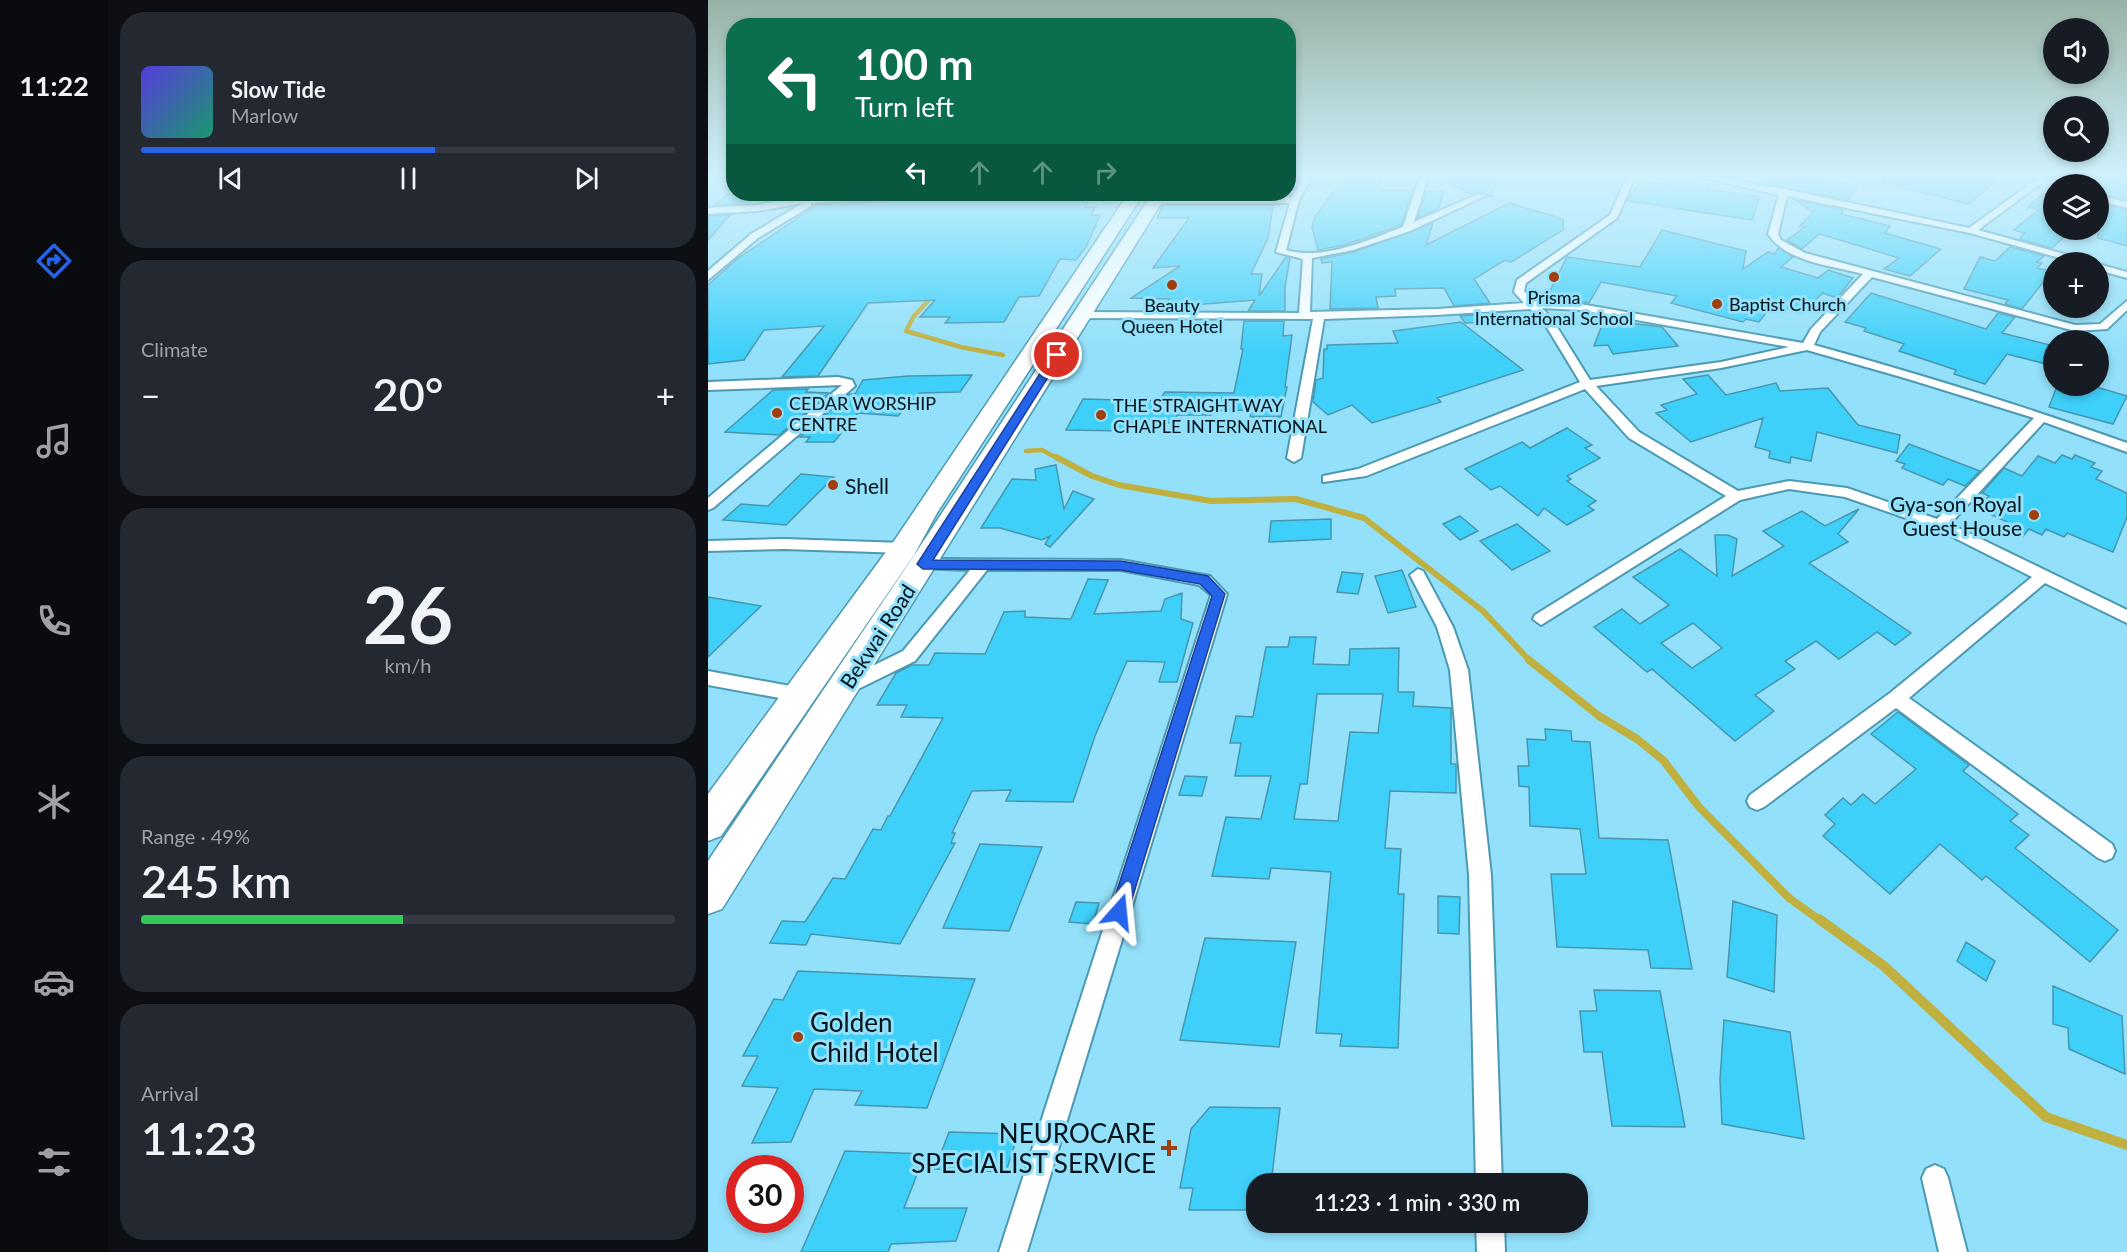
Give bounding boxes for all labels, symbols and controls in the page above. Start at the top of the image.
map controls [2043,18,2109,396]
button: sound [2043,18,2109,84]
text: 100 m [855,39,973,89]
icon: left [756,42,834,120]
text: 11:22 [19,69,89,102]
text: Slow Tide [231,76,326,103]
text: Turn left [855,90,954,123]
button: search [2043,96,2109,162]
text: Marlow [231,103,298,127]
icon: left [900,156,933,189]
icon: ahead [963,156,996,189]
icon: ahead [1026,156,1059,189]
icon: right [1089,156,1122,189]
icon: previous [214,162,247,195]
icon: pause [392,162,425,195]
icon: next [570,162,603,195]
button: layers [2043,174,2109,240]
icon: directions [33,240,75,282]
button: + [2043,252,2109,318]
marker: Prisma International School [1547,270,1561,284]
marker: Beauty Queen Hotel [1165,278,1179,292]
place label: Prisma International School [1475,286,1633,329]
place label: Baptist Church [1729,293,1846,315]
place label: Beauty Queen Hotel [1121,294,1223,337]
marker: Baptist Church [1710,297,1724,311]
pin [1031,329,1082,380]
button: − [2043,330,2109,396]
text: Climate [141,337,208,361]
icon: arrive [1040,338,1073,371]
text: 20° [373,367,443,421]
text: − [141,375,160,415]
text: + [656,375,675,415]
place label: CEDAR WORSHIP CENTRE [789,392,936,435]
place label: THE STRAIGHT WAY CHAPLE INTERNATIONAL [1113,394,1327,437]
marker: CEDAR WORSHIP CENTRE [770,406,784,420]
marker: THE STRAIGHT WAY CHAPLE INTERNATIONAL [1094,408,1108,422]
icon: music [33,420,75,462]
place label: Shell [845,473,889,498]
marker: Shell [826,478,840,492]
place label: Gya-son Royal Guest House [1890,491,2022,540]
marker: Gya-son Royal Guest House [2027,508,2041,522]
text: 26 [363,567,453,661]
street label: Bekwai Road [834,579,920,693]
icon: phone [33,600,75,642]
text: km/h [385,653,431,677]
icon: climate [33,781,75,823]
text: Range · 49% [141,824,250,848]
text: 245 km [141,854,291,908]
position arrow [1087,880,1151,944]
icon: car [33,961,75,1003]
place label: Golden Child Hotel [810,1006,939,1068]
marker: Golden Child Hotel [791,1030,805,1044]
text: Arrival [141,1081,199,1105]
text: 11:23 [141,1111,257,1165]
place label: NEUROCARE SPECIALIST SERVICE [911,1117,1156,1179]
marker: NEUROCARE SPECIALIST SERVICE [1160,1139,1178,1157]
icon: filters [33,1141,75,1183]
speed limit sign: 30 [726,1155,804,1233]
text: 11:23 · 1 min · 330 m [1314,1189,1520,1216]

